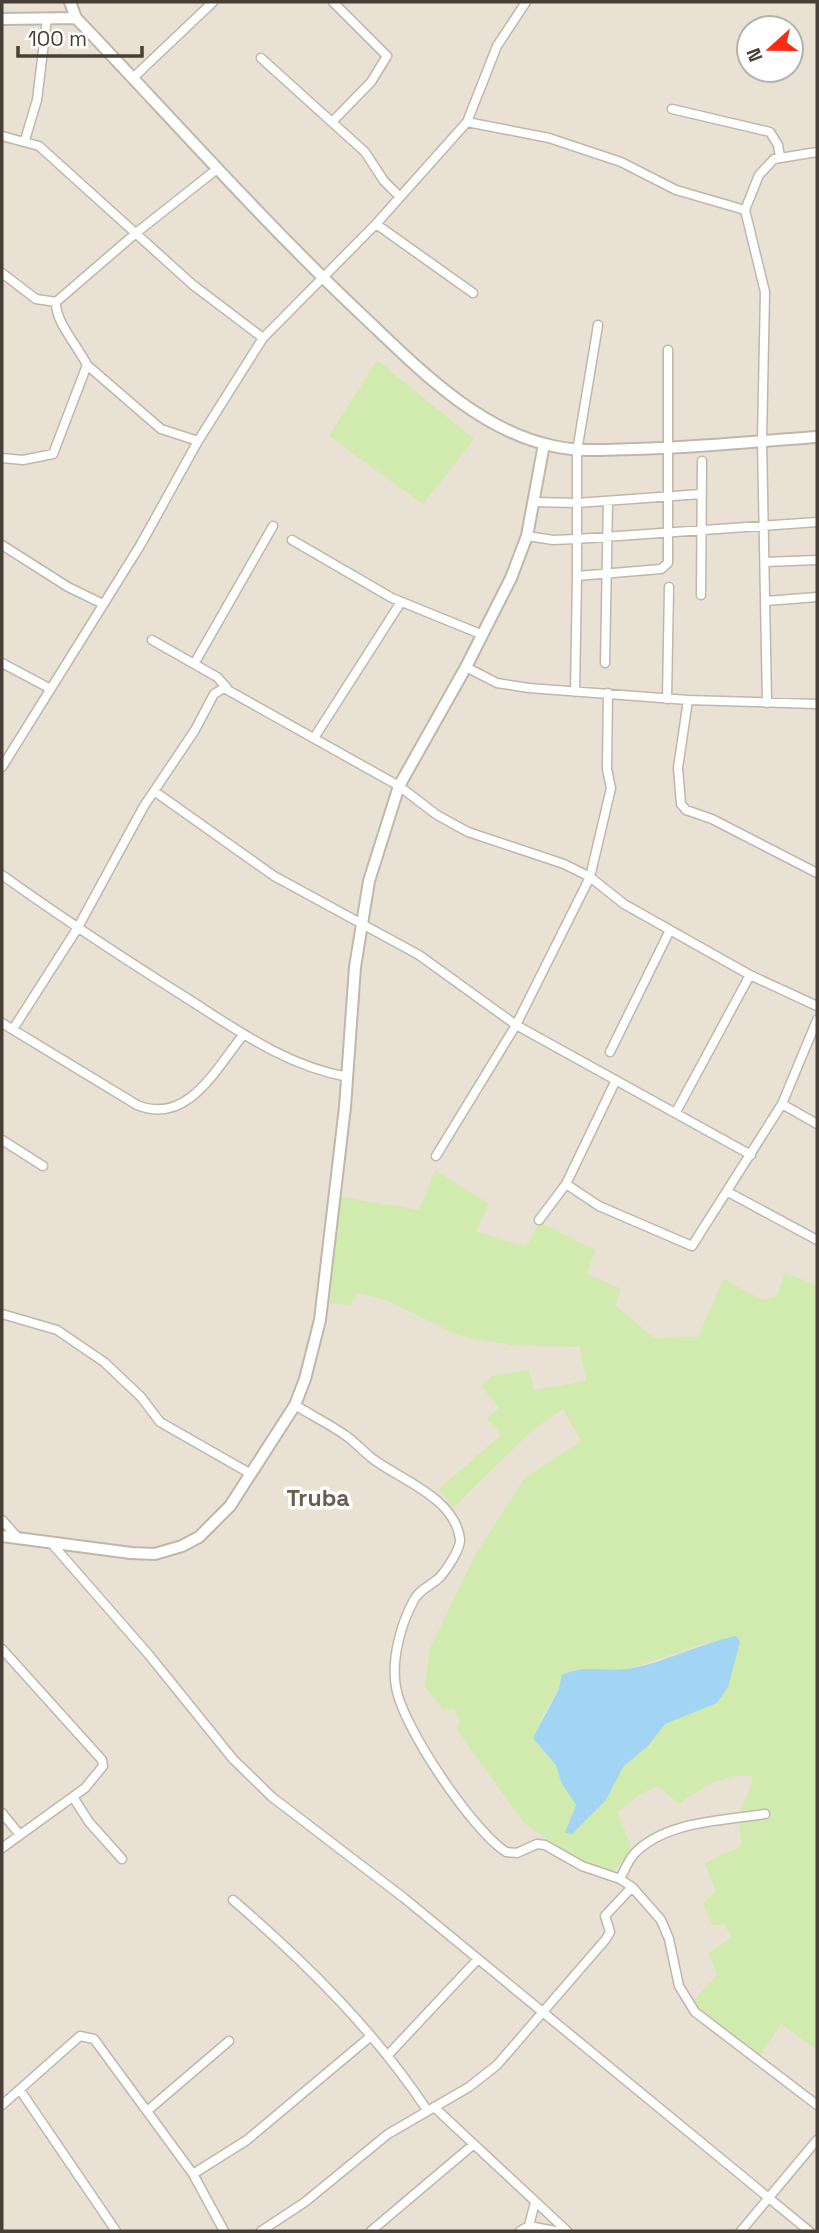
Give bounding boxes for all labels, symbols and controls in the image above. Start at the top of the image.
scale bar [18,14,142,58]
north arrow [735,14,805,84]
text: 100 m [28,25,87,52]
text: N [741,44,769,65]
district label: Truba [286,1483,350,1513]

